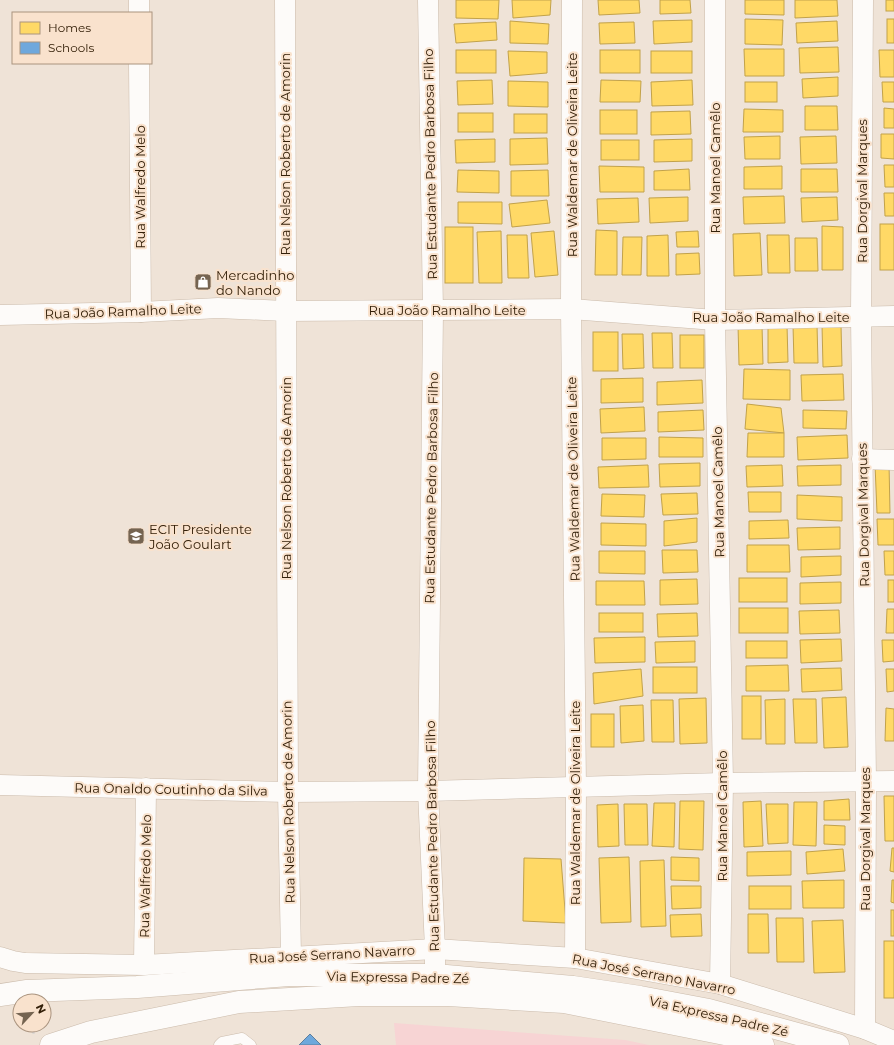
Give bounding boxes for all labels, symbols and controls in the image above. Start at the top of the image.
legend [12,12,152,64]
text: Homes [48,20,91,35]
text: Schools [48,40,94,55]
street label: Rua Estudante Pedro Barbosa Filho [420,48,440,280]
street label: Rua Nelson Roberto de Amorin [277,53,293,255]
street label: Rua Waldemar de Oliveira Leite [564,53,580,257]
street label: Rua Manoel Camêlo [707,102,723,234]
street label: Rua Dorgival Marques [854,119,870,263]
street label: Rua Walfredo Melo [132,125,148,249]
place label: Mercadinho do Nando [216,267,294,298]
shop icon: Mercadinho do Nando [193,272,213,292]
street label: Rua João Ramalho Leite [44,300,202,322]
street label: Rua João Ramalho Leite [368,302,526,318]
street label: Rua João Ramalho Leite [692,309,850,325]
street label: Rua Estudante Pedro Barbosa Filho [421,372,441,604]
street label: Rua Waldemar de Oliveira Leite [563,376,583,581]
street label: Rua Nelson Roberto de Amorin [278,377,294,579]
street label: Rua Manoel Camêlo [709,426,727,558]
street label: Rua Dorgival Marques [854,443,872,587]
place label: ECIT Presidente João Goulart [148,521,252,552]
school or university icon: ECIT Presidente João Goulart [126,526,146,546]
street label: Rua Nelson Roberto de Amorin [278,700,298,904]
street label: Rua Waldemar de Oliveira Leite [567,701,583,905]
street label: Rua Estudante Pedro Barbosa Filho [422,720,442,952]
street label: Rua Manoel Camêlo [714,750,730,882]
street label: Rua Dorgival Marques [857,767,873,911]
street label: Rua Onaldo Coutinho da Silva [74,779,268,799]
street label: Rua Walfredo Melo [136,814,154,938]
street label: Rua José Serrano Navarro [249,942,415,966]
street label: Rua José Serrano Navarro [571,950,737,998]
street label: Via Expressa Padre Zé [327,968,469,986]
street label: Via Expressa Padre Zé [648,992,790,1040]
north arrow [12,993,52,1033]
text: N [33,1002,49,1016]

